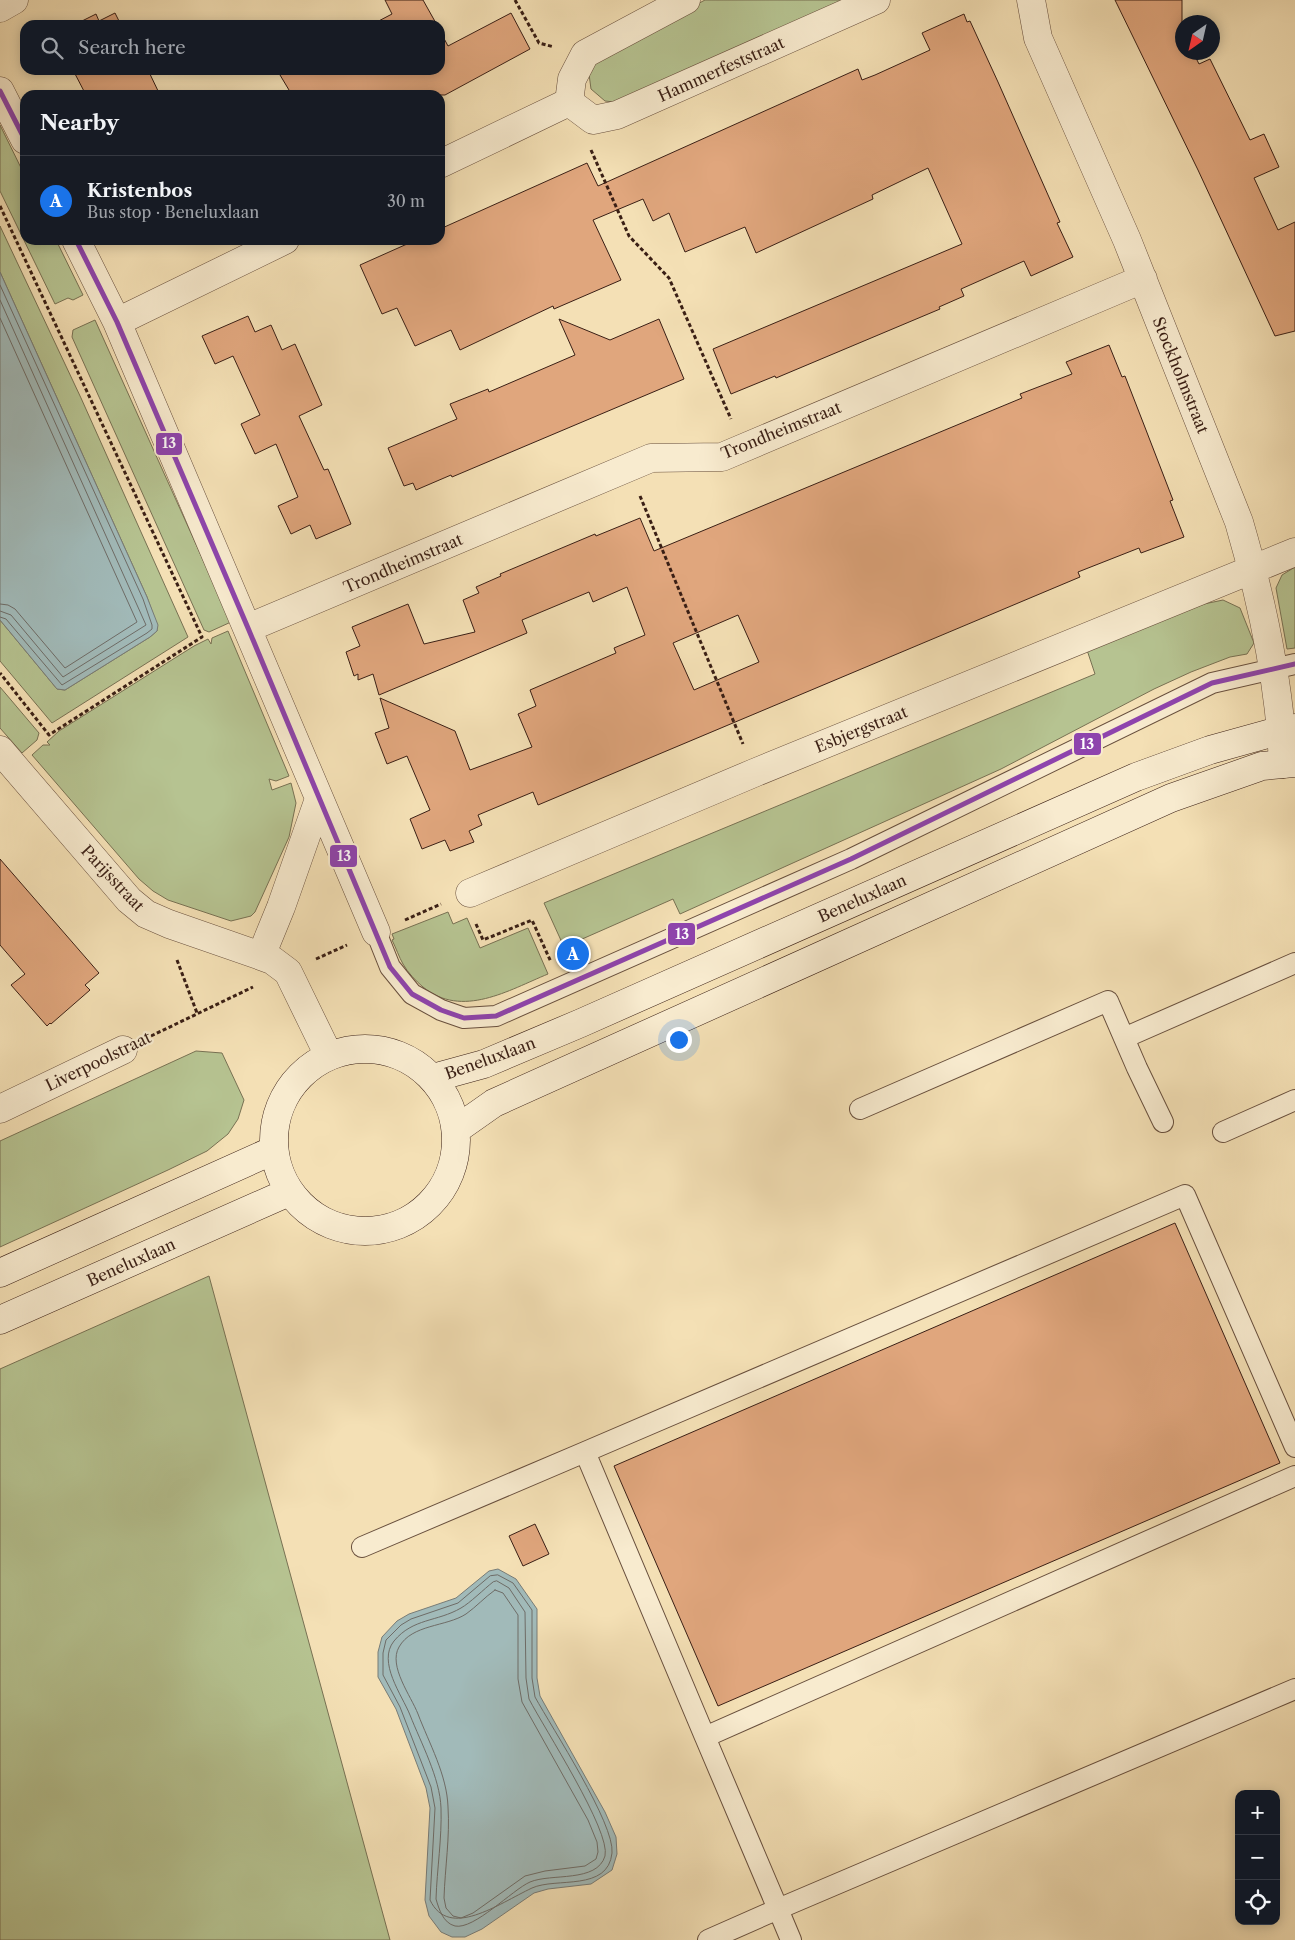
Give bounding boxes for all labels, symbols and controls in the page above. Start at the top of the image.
north arrow [1175,15,1220,60]
search box [20,20,445,75]
street label: Hammerfeststraat [655,32,788,106]
icon: search [38,34,66,62]
text: Search here [78,36,186,59]
text: Nearby [40,110,119,135]
text: Kristenbos [87,179,192,202]
text: A [50,191,62,211]
text: 30 m [387,191,425,211]
text: Bus stop · Beneluxlaan [87,202,259,222]
street label: Stockholmstraat [1149,314,1214,436]
street label: Trondheimstraat [718,397,844,463]
line badge: 13 [155,432,183,456]
text: 13 [162,434,176,452]
street label: Trondheimstraat [340,529,466,597]
street label: Esbjergstraat [812,701,910,757]
line badge: 13 [1073,732,1102,756]
text: 13 [1080,735,1094,753]
street label: Parijsstraat [77,841,149,916]
line badge: 13 [329,844,358,868]
text: 13 [337,847,351,865]
street label: Beneluxlaan [815,870,909,926]
line badge: 13 [667,922,696,946]
text: 13 [675,925,689,943]
pin: A [557,935,589,973]
street label: Liverpoolstraat [42,1027,154,1095]
your location [666,1027,692,1053]
street label: Beneluxlaan [442,1032,538,1084]
street label: Beneluxlaan [84,1234,178,1290]
map controls [1235,1790,1280,1925]
button: + [1235,1790,1280,1835]
button: − [1235,1835,1280,1880]
button: locate [1235,1880,1280,1925]

